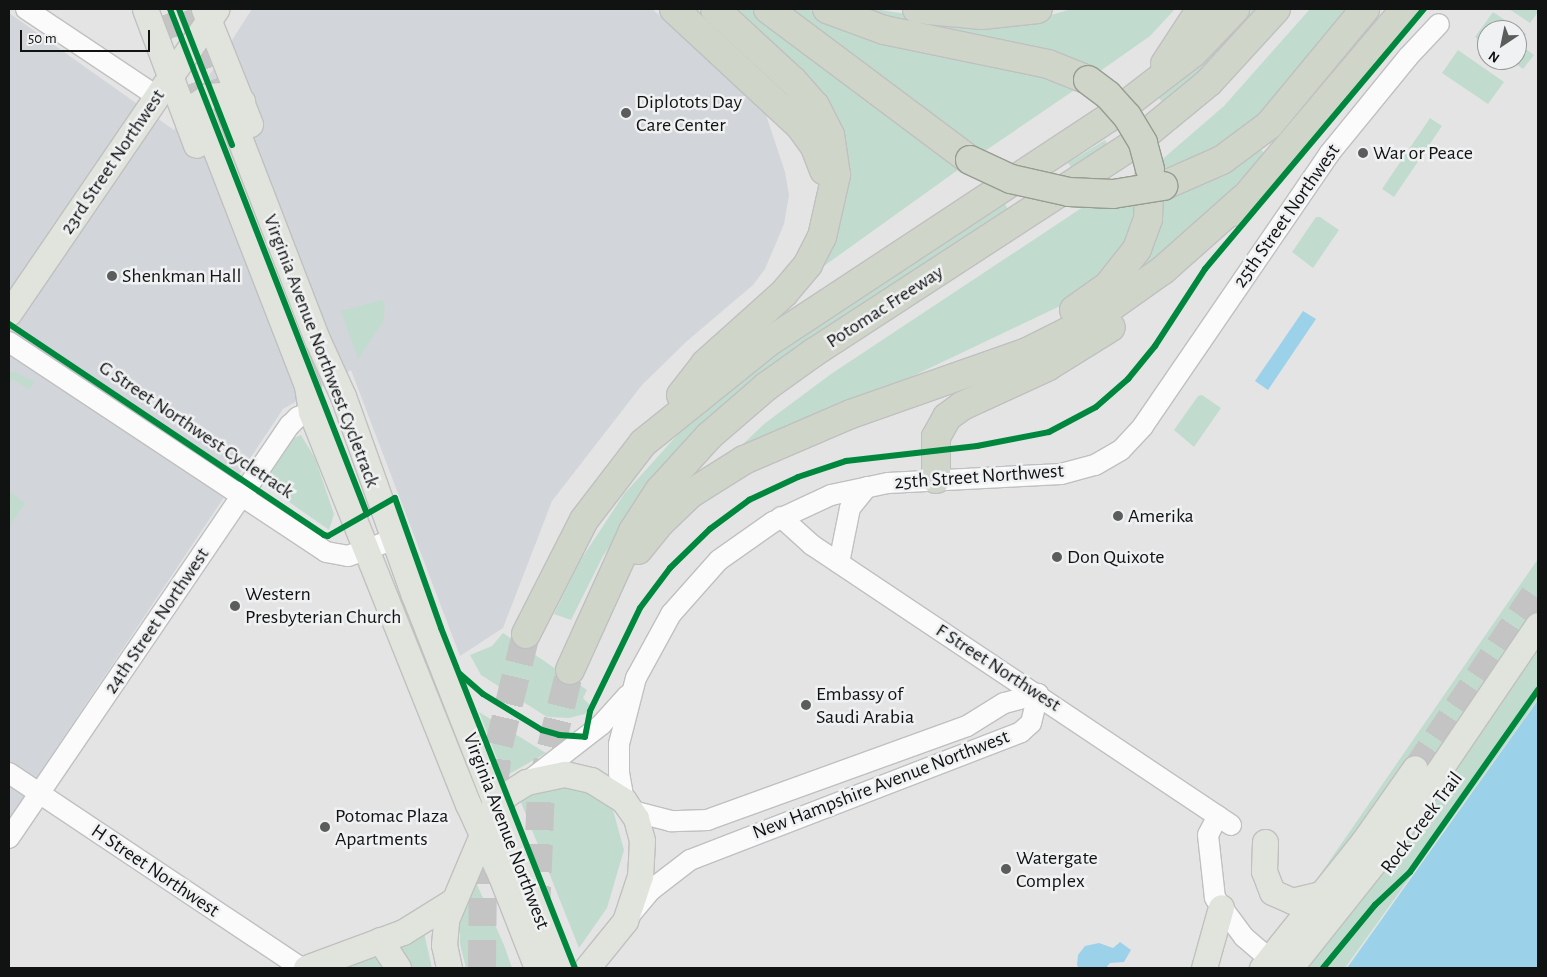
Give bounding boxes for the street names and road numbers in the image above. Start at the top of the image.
street label: 23rd Street Northwest [56,85,170,239]
street label: 25th Street Northwest [1228,140,1346,292]
street label: Virginia Avenue Northwest Cycletrack [258,211,384,491]
street label: Potomac Freeway [822,260,948,354]
street label: G Street Northwest Cycletrack [94,356,298,504]
street label: 25th Street Northwest [893,459,1065,495]
street label: 24th Street Northwest [99,543,215,699]
street label: F Street Northwest [931,619,1065,717]
street label: New Hampshire Avenue Northwest [749,725,1013,845]
street label: Virginia Avenue Northwest [457,729,555,933]
street label: Rock Creek Trail [1376,767,1468,879]
street label: H Street Northwest [86,819,224,923]

